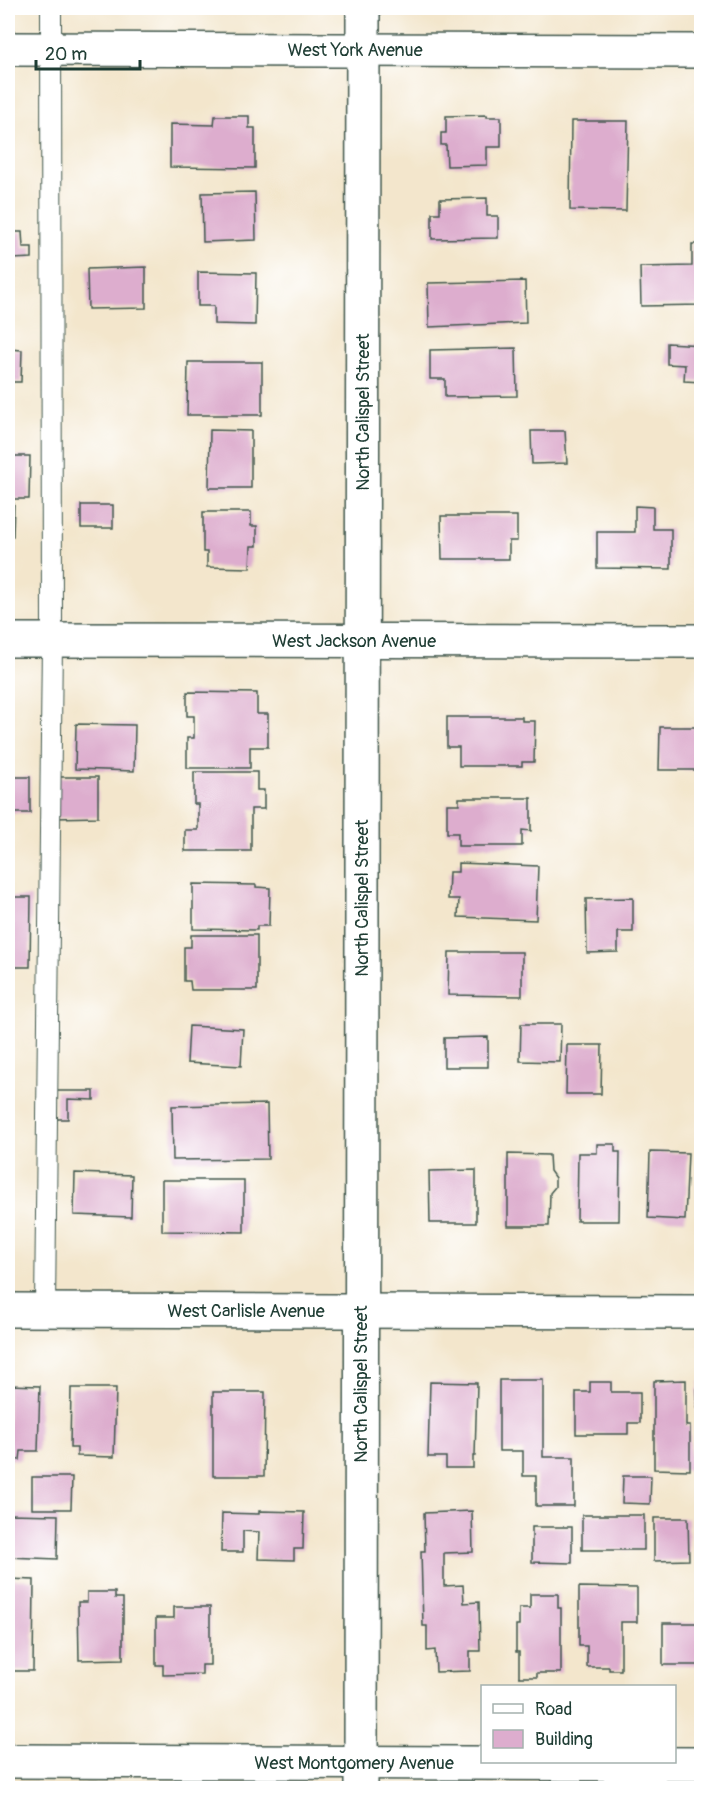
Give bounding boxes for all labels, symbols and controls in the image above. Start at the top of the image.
scale bar [36,33,140,71]
street label: West York Avenue [287,39,423,62]
text: 20 m [45,43,87,66]
street label: North Calispel Street [352,333,375,491]
street label: West Jackson Avenue [272,630,436,653]
street label: North Calispel Street [351,819,374,977]
street label: West Carlisle Avenue [167,1300,325,1323]
street label: North Calispel Street [350,1305,373,1463]
legend [481,1685,676,1763]
text: Road [535,1698,572,1721]
text: Building [535,1728,593,1751]
street label: West Montgomery Avenue [254,1752,454,1775]

